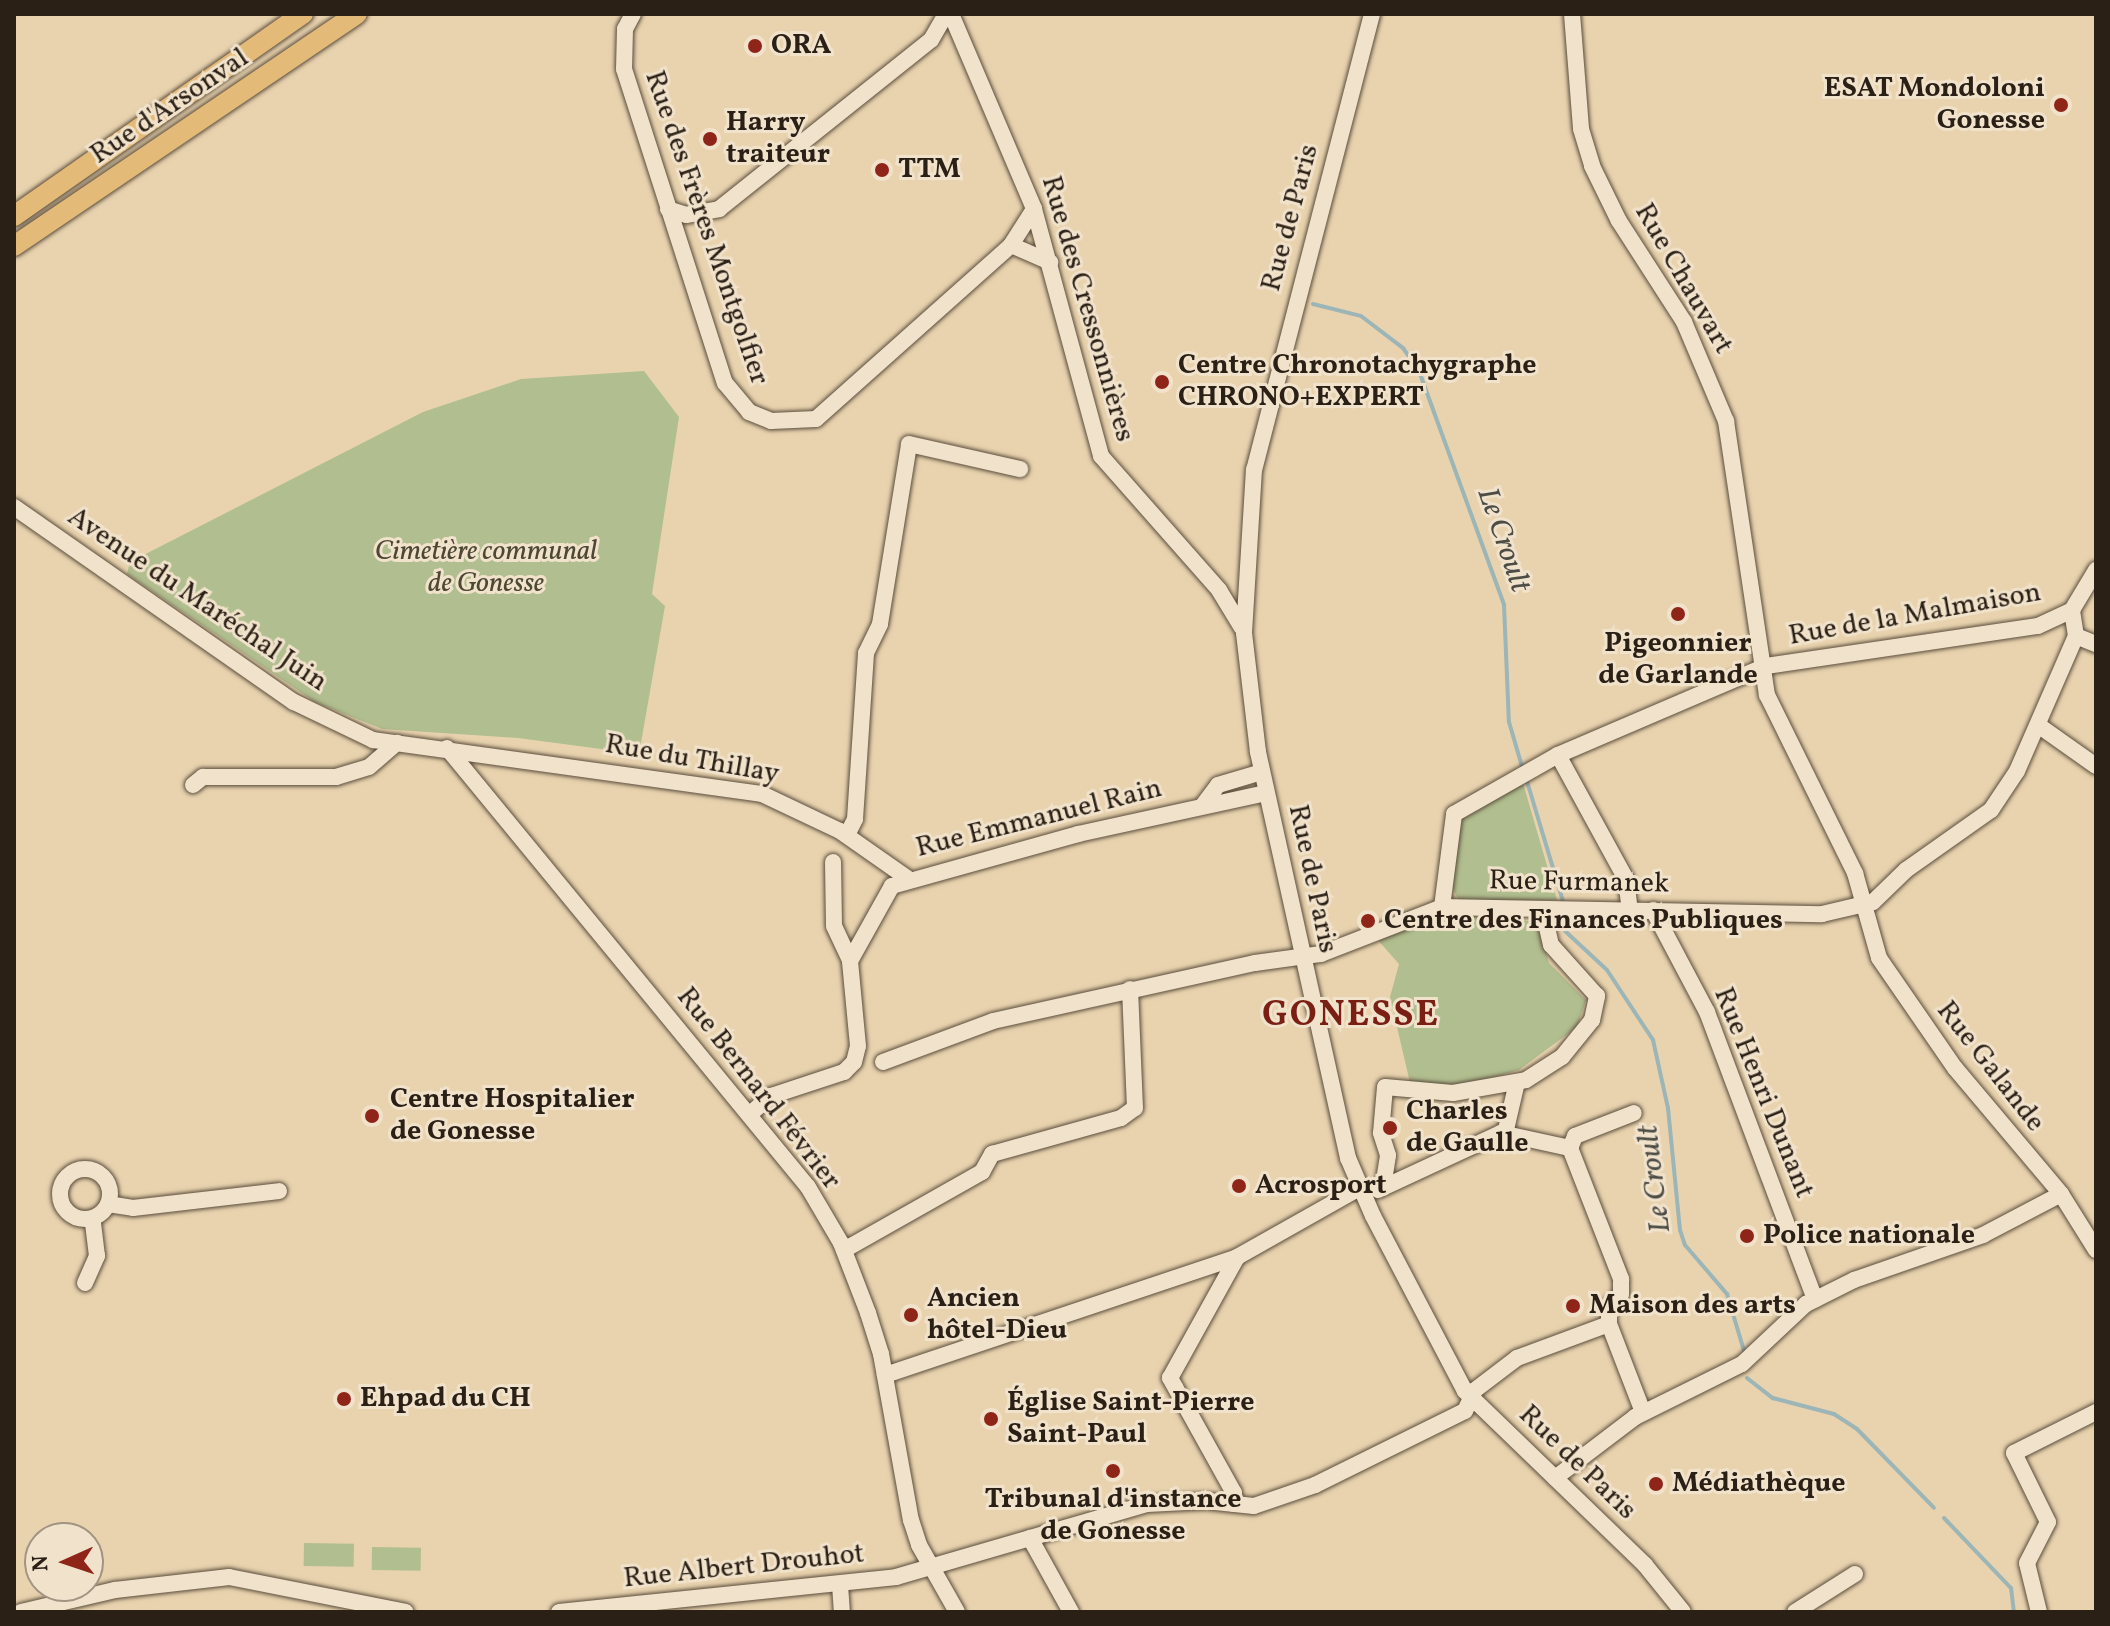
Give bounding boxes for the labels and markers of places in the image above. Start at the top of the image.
place label: ORA [771,29,831,63]
marker: ORA [746,37,764,55]
place label: ESAT Mondoloni Gonesse [1823,72,2045,138]
marker: ESAT Mondoloni Gonesse [2052,96,2070,114]
place label: Harry traiteur [726,106,830,172]
marker: Harry traiteur [701,130,719,148]
place label: TTM [898,153,961,187]
marker: TTM [873,161,891,179]
place label: Centre Chronotachygraphe CHRONO+EXPERT [1178,349,1537,415]
marker: Centre Chronotachygraphe CHRONO+EXPERT [1153,373,1171,391]
marker: Pigeonnier de Garlande [1669,605,1687,623]
place label: Pigeonnier de Garlande [1598,627,1758,693]
place label: Centre des Finances Publiques [1384,904,1783,938]
marker: Centre des Finances Publiques [1359,912,1377,930]
place label: Centre Hospitalier de Gonesse [390,1083,635,1149]
place label: Charles de Gaulle [1406,1095,1529,1161]
marker: Centre Hospitalier de Gonesse [361,1105,383,1127]
marker: Charles de Gaulle [1381,1119,1399,1137]
place label: Acrosport [1255,1169,1387,1203]
marker: Acrosport [1230,1177,1248,1195]
place label: Police nationale [1763,1219,1975,1253]
marker: Police nationale [1738,1227,1756,1245]
place label: Ancien hôtel-Dieu [927,1282,1067,1348]
place label: Maison des arts [1589,1289,1796,1323]
marker: Maison des arts [1564,1297,1582,1315]
marker: Ancien hôtel-Dieu [902,1306,920,1324]
place label: Ehpad du CH [360,1382,531,1416]
place label: Église Saint-Pierre Saint-Paul [1007,1386,1255,1452]
marker: Ehpad du CH [335,1390,353,1408]
marker: Église Saint-Pierre Saint-Paul [982,1410,1000,1428]
marker: Tribunal d'instance de Gonesse [1104,1462,1122,1480]
place label: Médiathèque [1672,1467,1846,1501]
marker: Médiathèque [1647,1475,1665,1493]
place label: Tribunal d'instance de Gonesse [984,1483,1242,1549]

